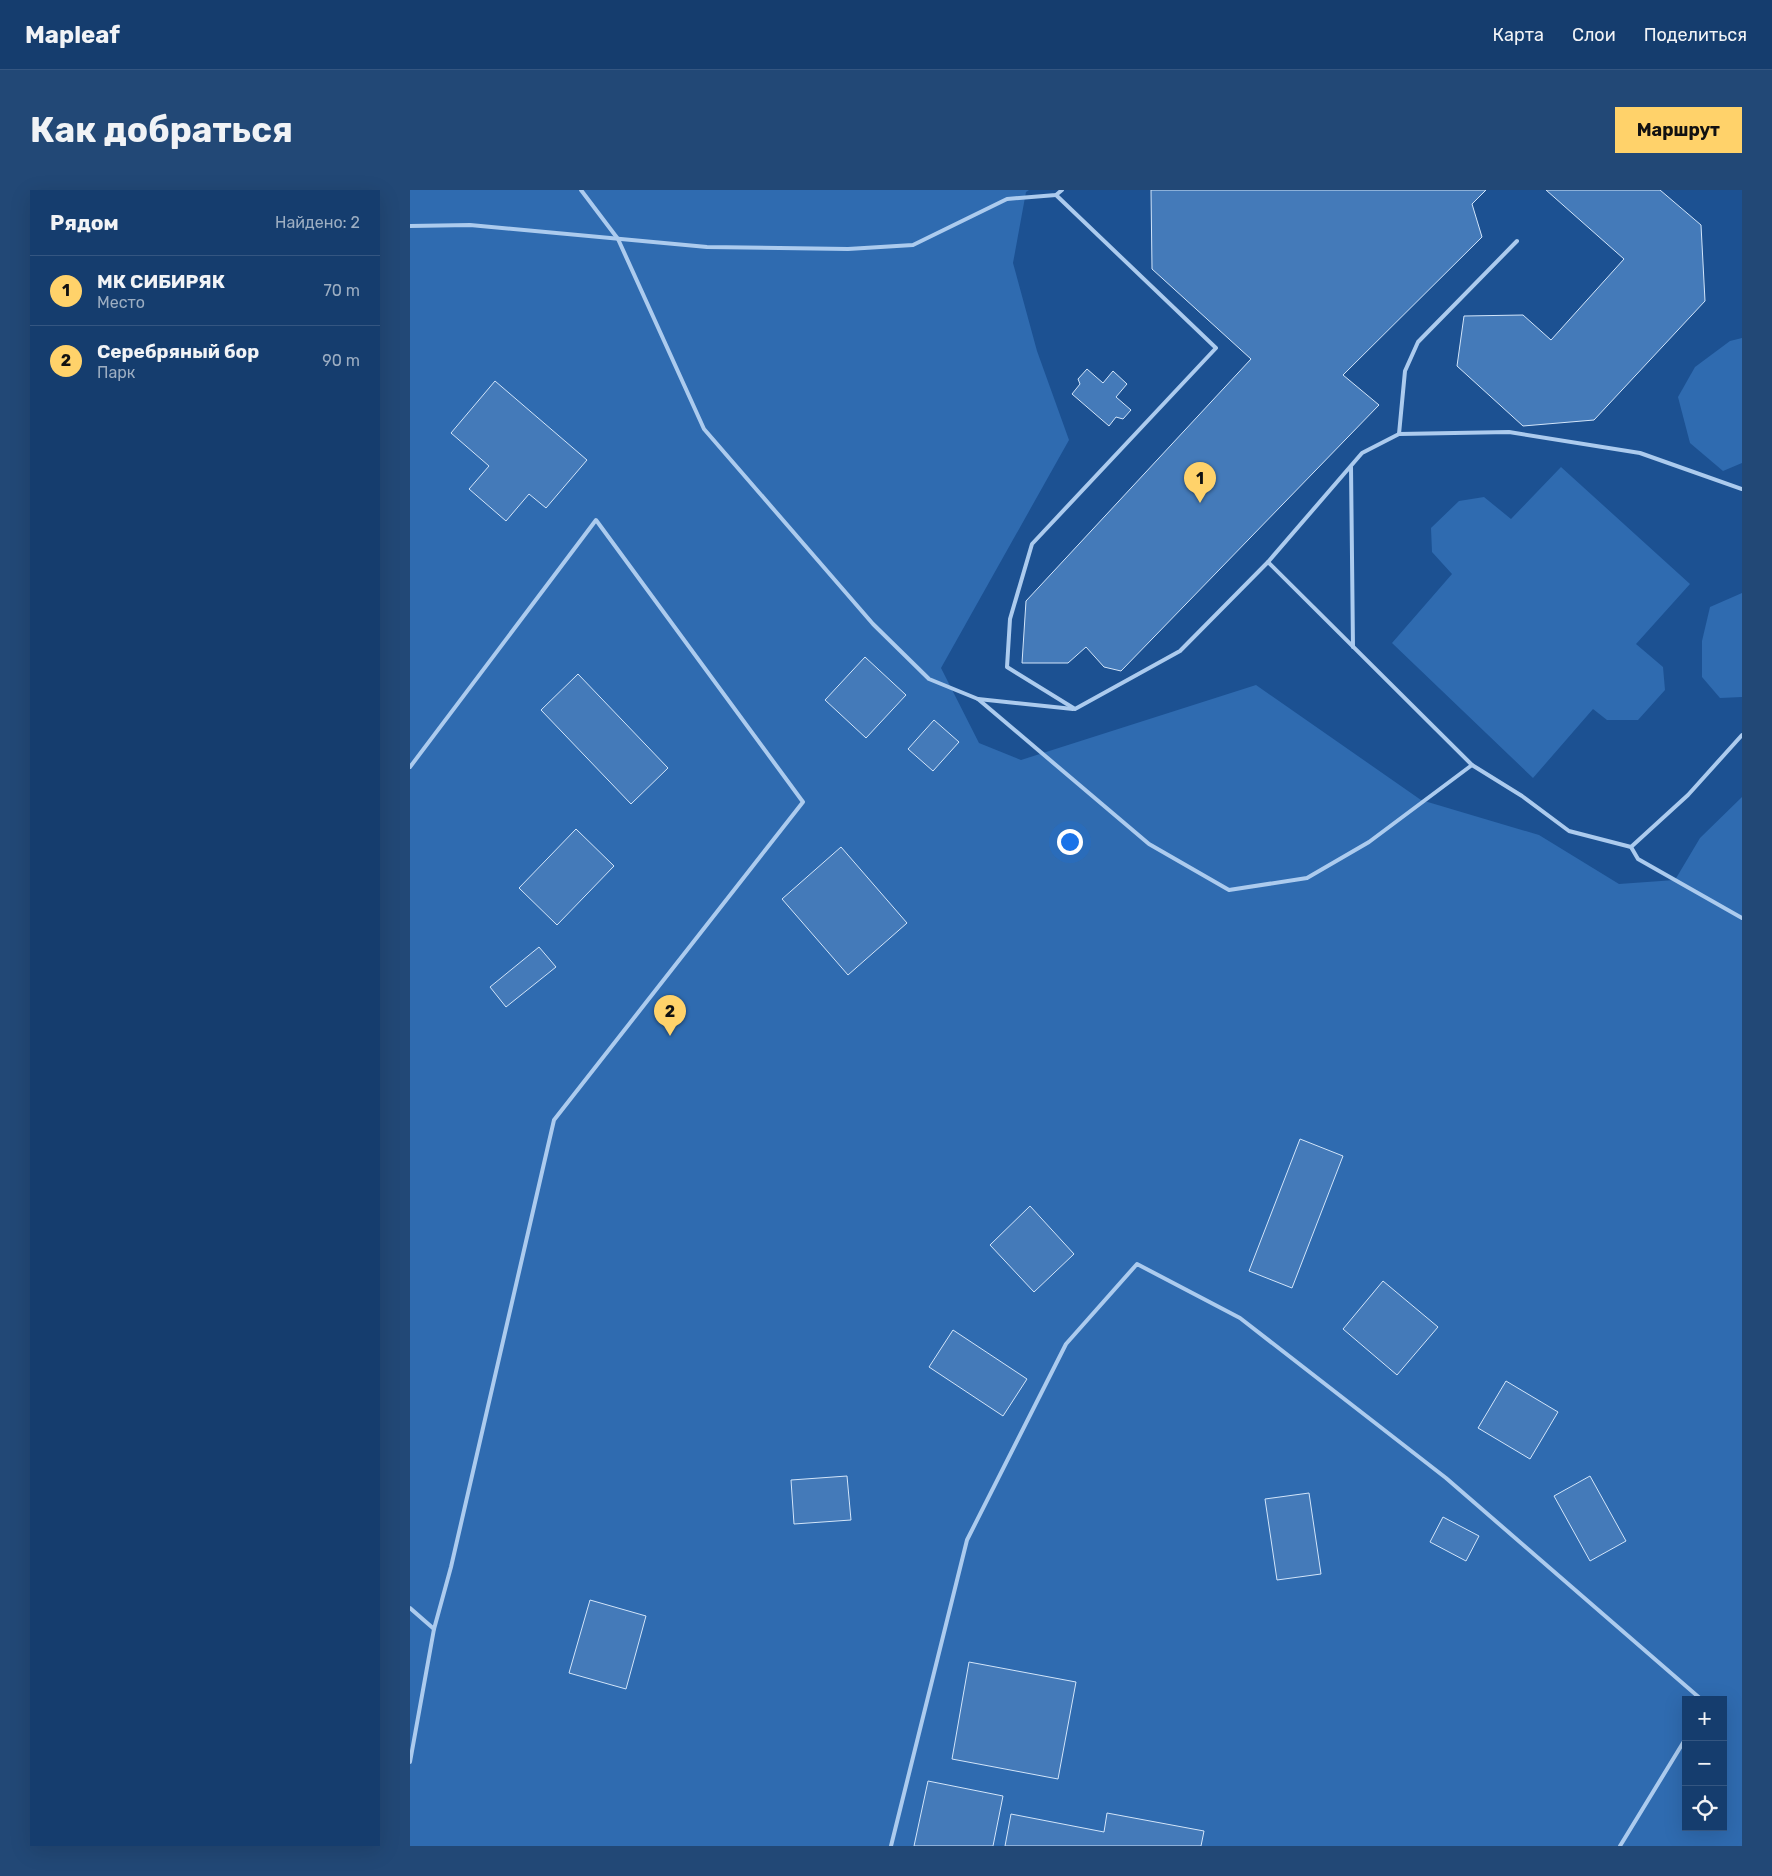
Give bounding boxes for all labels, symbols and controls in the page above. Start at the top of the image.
text: Mapleaf [25,21,120,49]
text: Карта [1493,24,1544,46]
text: Слои [1572,24,1616,46]
text: Поделиться [1644,24,1747,46]
button: Маршрут [1615,107,1742,153]
text: Как добраться [30,109,293,151]
text: Рядом [50,210,119,235]
text: Найдено: 2 [275,213,360,232]
text: МК СИБИРЯК [97,270,225,293]
text: 1 [62,281,70,300]
text: 70 m [323,281,360,300]
text: Место [97,293,145,312]
text: Серебряный бор [97,340,259,363]
text: 2 [61,351,71,370]
text: 90 m [322,351,360,370]
text: Парк [97,363,135,382]
pin: 1 [1184,462,1216,503]
your location [1057,829,1083,855]
pin: 2 [654,995,686,1036]
map controls [1682,1696,1727,1831]
button: + [1682,1696,1727,1741]
button: − [1682,1741,1727,1786]
button: locate [1682,1786,1727,1831]

